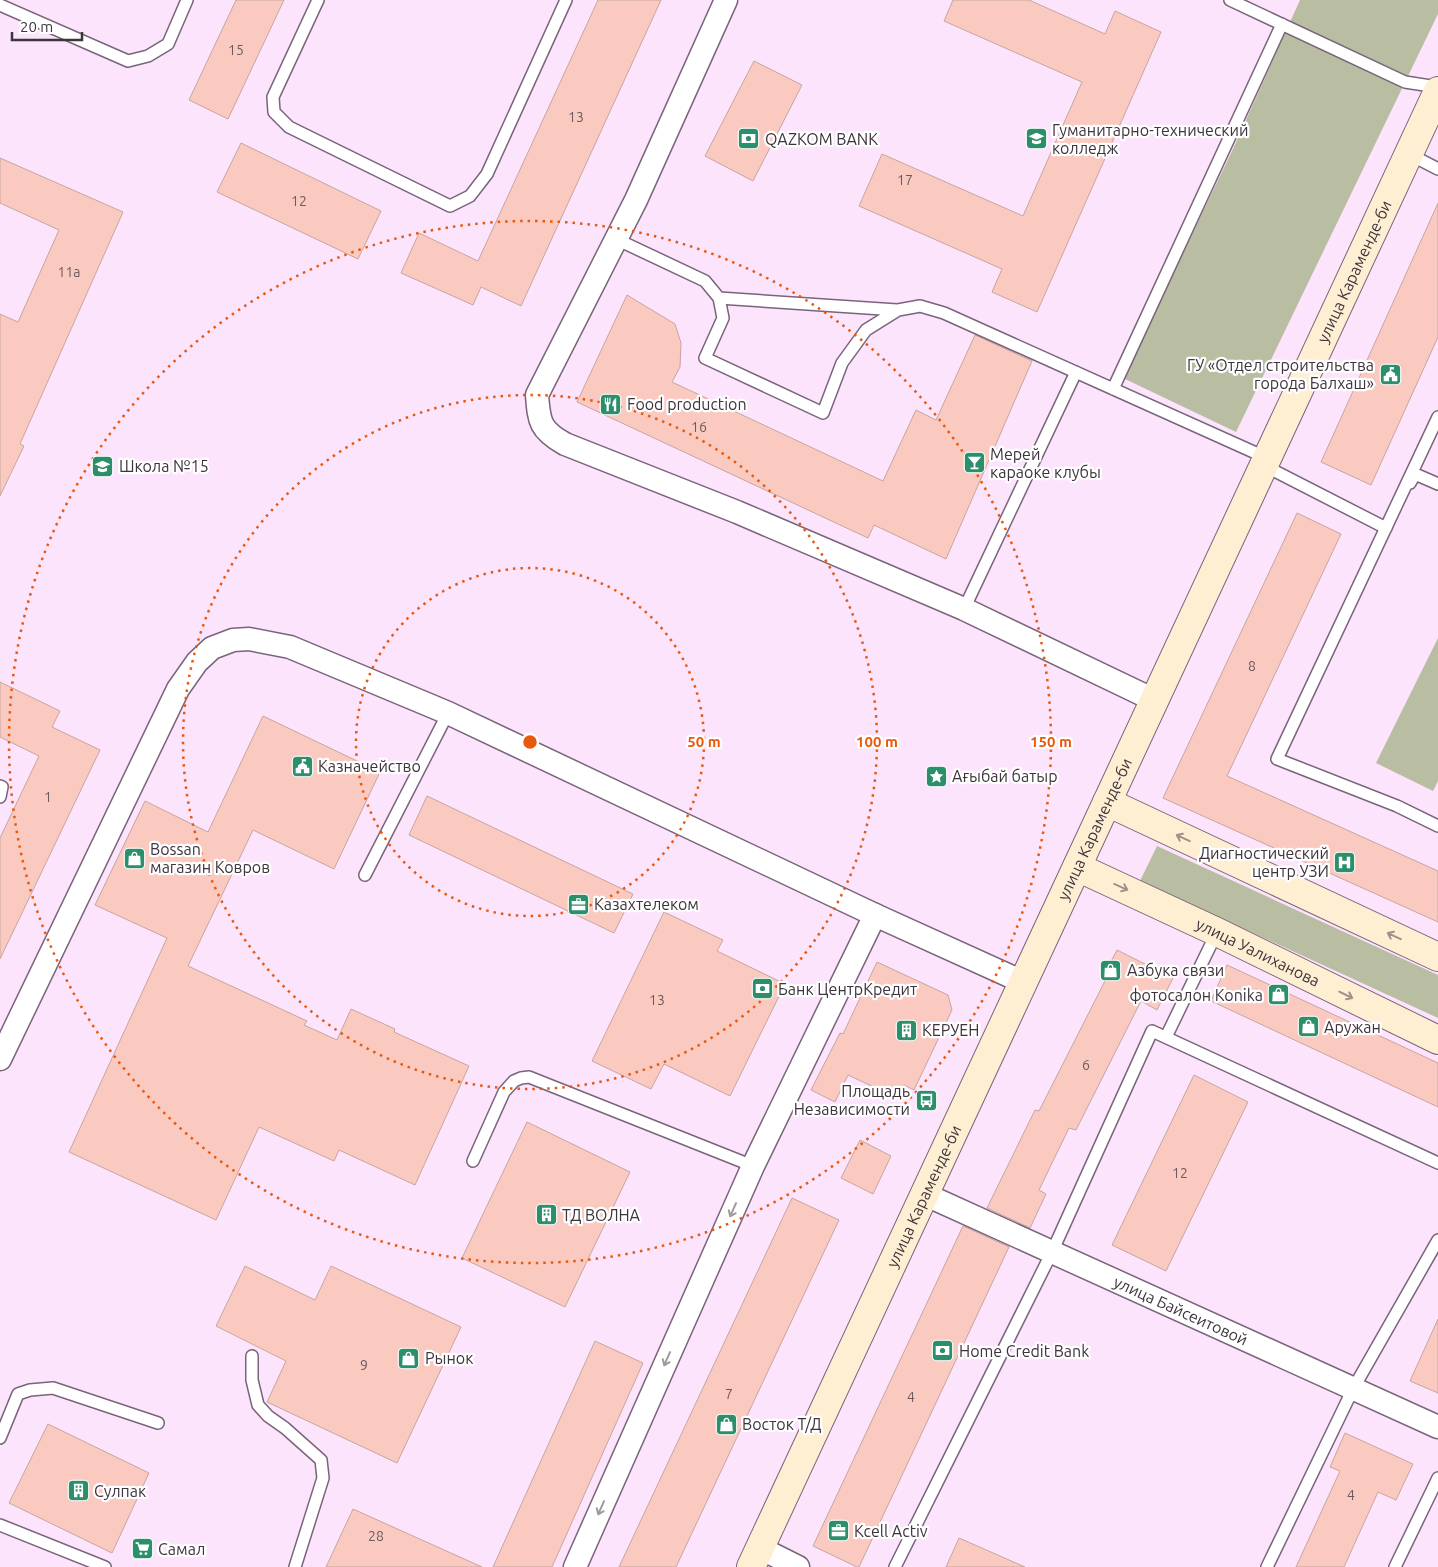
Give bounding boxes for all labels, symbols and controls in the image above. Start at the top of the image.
scale bar [12,10,82,42]
text: 20 m [20,18,53,35]
house number: 15 [228,42,244,58]
house number: 13 [568,109,584,125]
place label: Гуманитарно-технический колледж [1052,121,1249,157]
bank icon: QAZKOM BANK [737,127,761,151]
school or university icon: Гуманитарно-технический колледж [1024,127,1048,151]
place label: QAZKOM BANK [765,130,878,148]
house number: 17 [897,172,913,188]
house number: 12 [291,193,307,209]
street label: улица Караменде-би [1313,197,1395,346]
house number: 11а [58,264,81,280]
place label: ГУ «Отдел строительства города Балхаш» [1187,356,1374,392]
public building icon: ГУ «Отдел строительства города Балхаш» [1378,362,1402,386]
restaurant icon: Food production [599,392,623,416]
place label: Food production [627,395,747,413]
house number: 16 [691,419,707,435]
place label: Мерей караоке клубы [990,445,1101,481]
bar icon: Мерей караоке клубы [962,451,986,475]
school or university icon: Школа №15 [91,454,115,478]
place label: Школа №15 [119,457,209,475]
house number: 8 [1248,658,1256,674]
centre of rings [521,733,539,751]
text: 50 m [687,733,721,750]
text: 100 m [856,733,898,750]
text: 150 m [1030,733,1072,750]
public building icon: Казначейство [290,754,314,778]
street label: улица Караменде-би [1054,755,1135,903]
place label: Казначейство [318,757,421,775]
place icon: Ағыбай батыр [924,764,948,788]
place label: Ағыбай батыр [952,767,1058,785]
house number: 1 [44,789,52,805]
one-way arrow [1176,832,1191,842]
place label: Bossan магазин Ковров [150,840,270,876]
place label: Диагностический центр УЗИ [1199,844,1329,880]
shop icon: Bossan магазин Ковров [122,846,146,870]
hospital icon: Диагностический центр УЗИ [1333,850,1357,874]
one-way arrow [1113,883,1128,892]
office icon: Казахтелеком [566,892,590,916]
place label: Казахтелеком [594,895,699,913]
street label: улица Уалиханова [1193,915,1323,990]
one-way arrow [1387,931,1402,940]
shop icon: Азбука связи [1099,958,1123,982]
place label: Азбука связи [1127,961,1224,979]
bank icon: Банк ЦентрКредит [750,977,774,1001]
place label: Банк ЦентрКредит [778,980,917,998]
shop icon: фотосалон Konika [1267,983,1291,1007]
place label: фотосалон Konika [1129,986,1263,1004]
one-way arrow [1339,990,1354,1000]
house number: 13 [649,992,665,1008]
shop icon: Аружан [1296,1015,1320,1039]
building icon: КЕРУЕН [894,1018,918,1042]
place label: Аружан [1324,1018,1381,1036]
place label: КЕРУЕН [922,1021,979,1039]
house number: 6 [1082,1057,1090,1073]
place label: Площадь Независимости [794,1082,910,1118]
bus stop icon: Площадь Независимости [914,1088,938,1112]
street label: улица Караменде-би [883,1122,964,1270]
house number: 12 [1172,1165,1188,1181]
one-way arrow [727,1202,737,1217]
building icon: ТД ВОЛНА [534,1203,558,1227]
place label: ТД ВОЛНА [562,1206,641,1224]
street label: улица Байсеитовой [1111,1272,1251,1349]
bank icon: Home Credit Bank [931,1339,955,1363]
place label: Home Credit Bank [959,1342,1089,1360]
shop icon: Рынок [397,1346,421,1370]
place label: Рынок [425,1349,473,1367]
one-way arrow [662,1351,672,1366]
house number: 9 [360,1357,368,1373]
house number: 7 [725,1386,733,1402]
house number: 4 [907,1389,915,1405]
shop icon: Восток Т/Д [714,1412,738,1436]
place label: Восток Т/Д [742,1415,821,1433]
building icon: Сулпак [66,1479,90,1503]
place label: Сулпак [94,1482,146,1500]
house number: 4 [1347,1487,1355,1503]
one-way arrow [596,1500,606,1515]
office icon: Kcell Activ [826,1519,850,1543]
place label: Kcell Activ [854,1522,928,1540]
house number: 28 [368,1528,384,1544]
supermarket icon: Самал [130,1537,154,1561]
place label: Самал [158,1540,205,1558]

